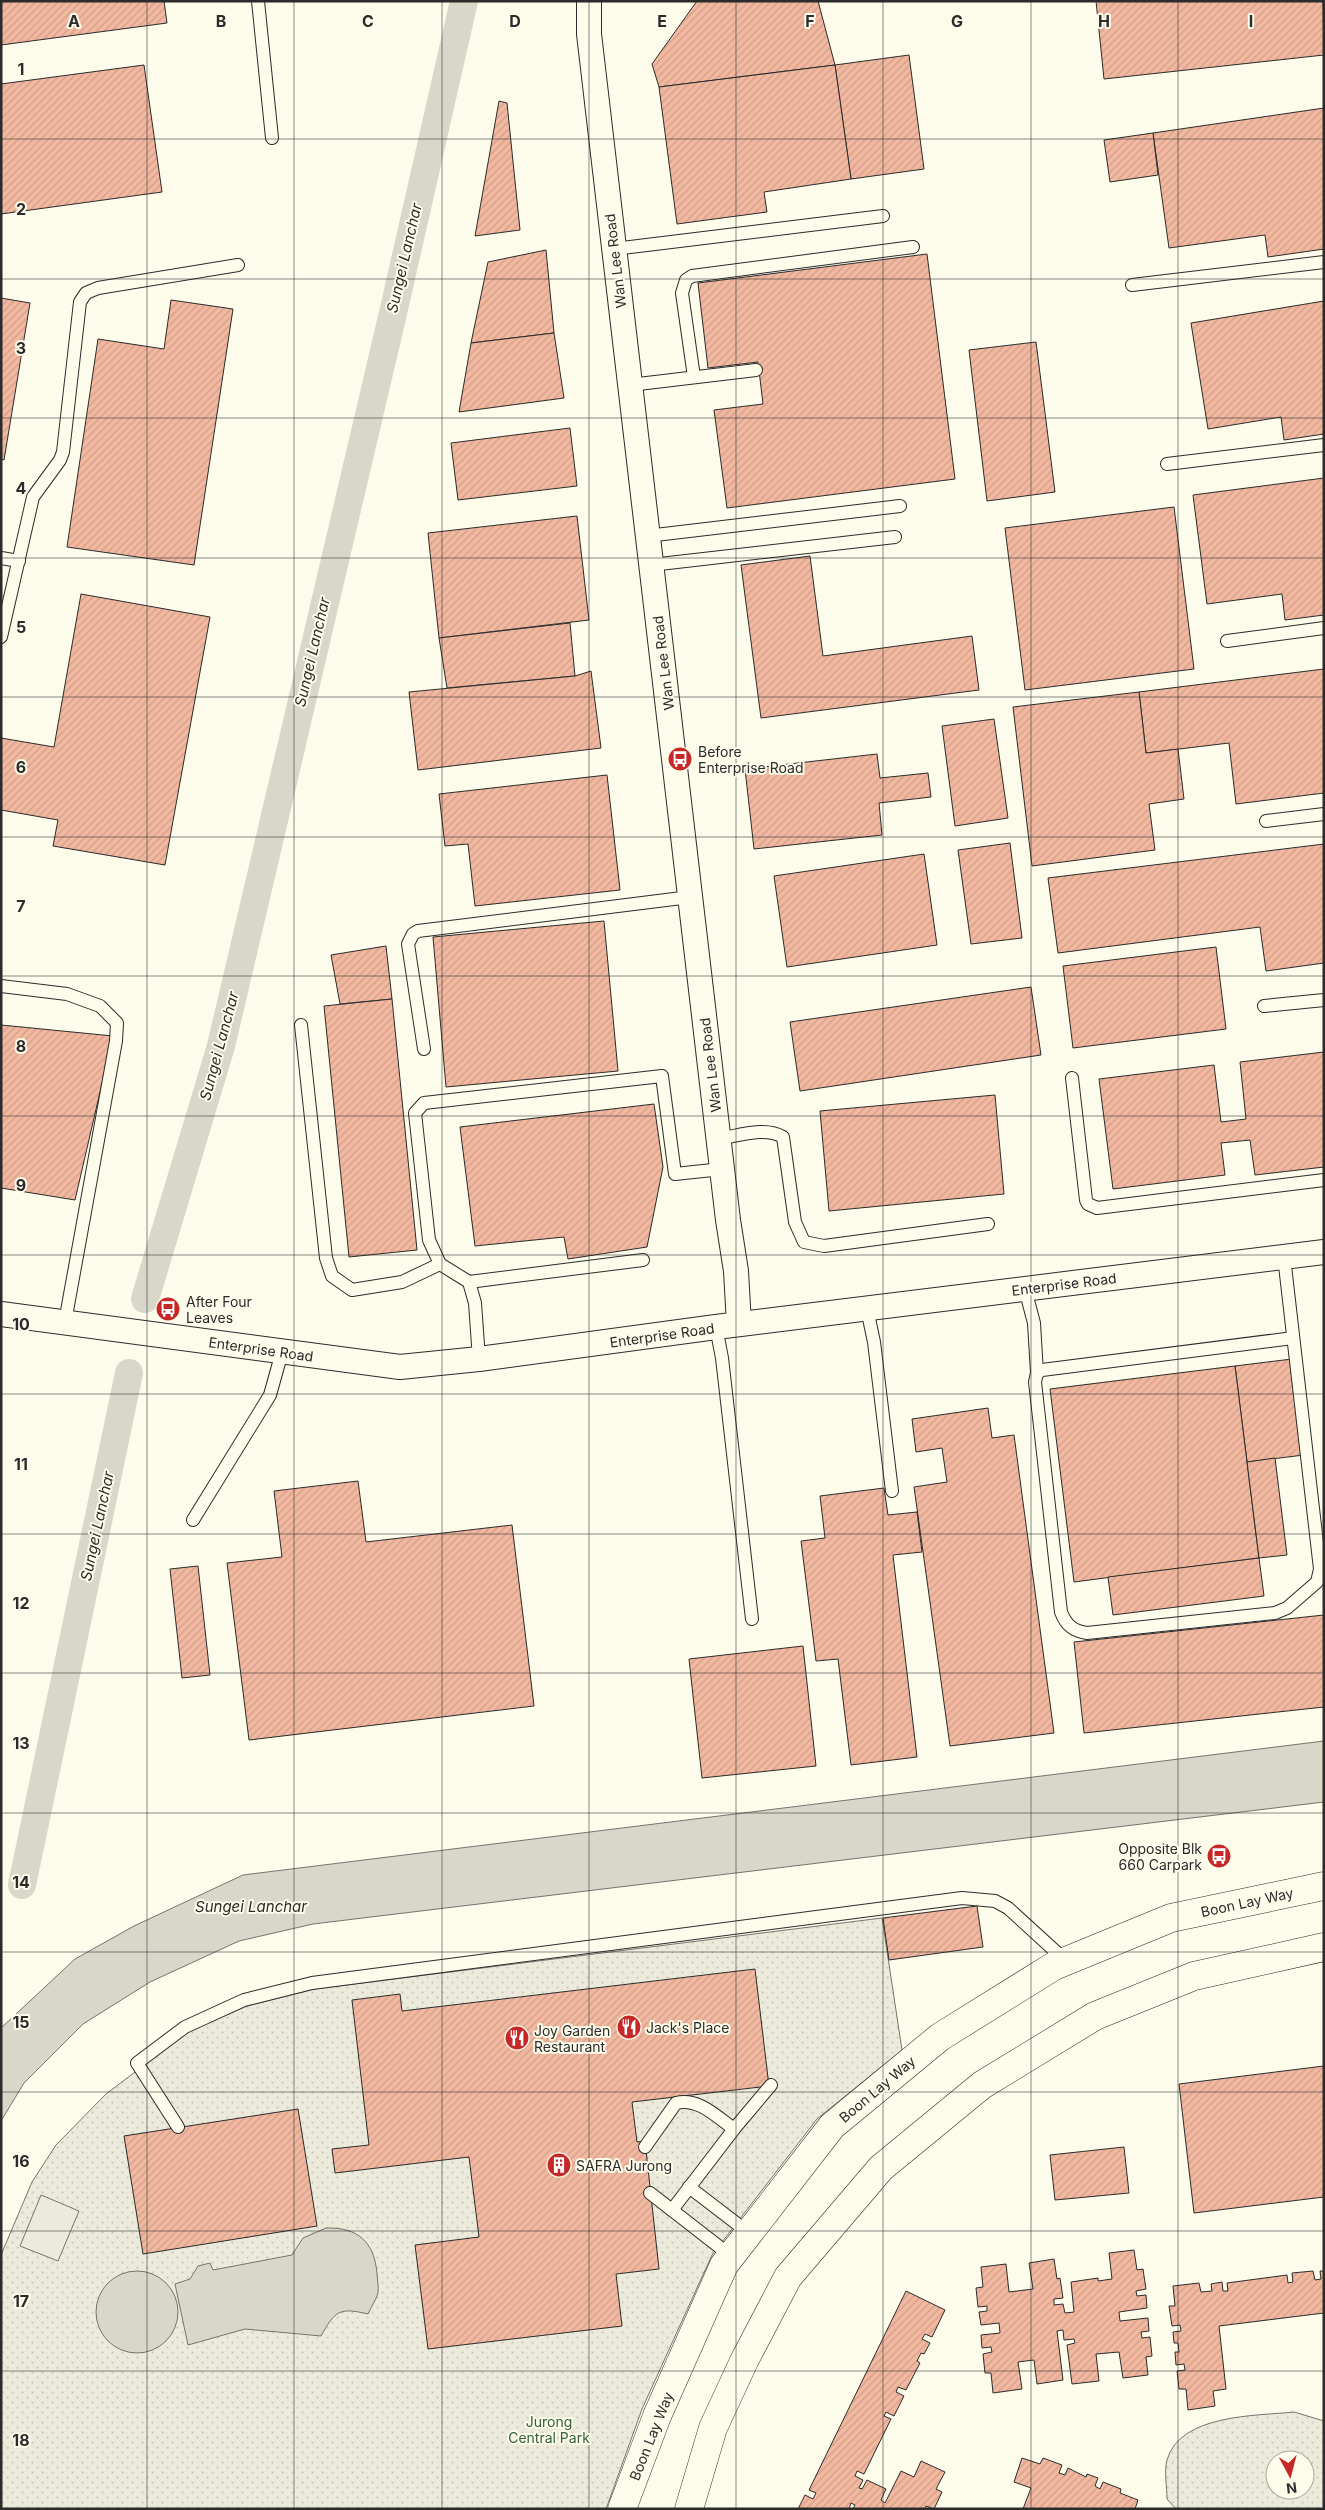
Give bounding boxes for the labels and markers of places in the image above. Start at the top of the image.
place label: Before Enterprise Road [698,743,804,776]
bus stop icon: Before Enterprise Road [667,746,693,772]
place label: After Four Leaves [186,1293,252,1326]
bus stop icon: After Four Leaves [155,1296,181,1322]
place label: Opposite Blk 660 Carpark [1118,1840,1202,1873]
bus stop icon: Opposite Blk 660 Carpark [1206,1843,1232,1869]
restaurant icon: Jack's Place [616,2014,642,2040]
place label: Jack's Place [646,2019,729,2036]
place label: Joy Garden Restaurant [534,2022,610,2055]
restaurant icon: Joy Garden Restaurant [504,2025,530,2051]
building icon: SAFRA Jurong [546,2152,572,2178]
place label: SAFRA Jurong [576,2157,672,2174]

